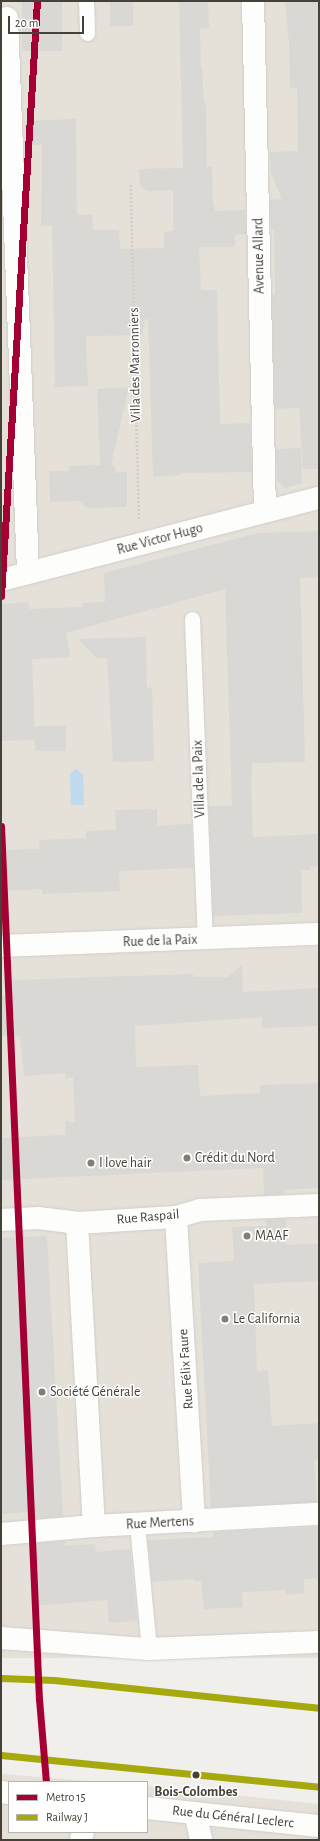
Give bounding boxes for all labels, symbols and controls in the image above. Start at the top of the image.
scale bar [10,8,86,34]
text: 20 m [15,17,38,29]
street label: Avenue Allard [250,218,268,294]
street label: Villa des Marronniers [126,307,144,423]
street label: Rue Victor Hugo [115,519,205,559]
street label: Villa de la Paix [189,740,209,818]
street label: Rue de la Paix [122,931,198,951]
place label: Crédit du Nord [195,1150,275,1166]
marker: Crédit du Nord [182,1153,192,1163]
place label: I love hair [99,1155,151,1171]
marker: I love hair [86,1158,96,1168]
street label: Rue Raspail [116,1206,180,1228]
place label: MAAF [255,1228,288,1244]
marker: MAAF [242,1231,252,1241]
place label: Le California [233,1311,300,1327]
marker: Le California [220,1314,230,1324]
street label: Rue Félix Faure [175,1328,197,1410]
place label: Société Générale [50,1384,140,1400]
marker: Société Générale [37,1387,47,1397]
street label: Rue Mertens [125,1513,195,1533]
marker: Bois-Colombes [189,1768,203,1782]
legend [8,1781,148,1833]
place label: Bois-Colombes [154,1784,238,1800]
text: Metro 15 [46,1791,85,1803]
street label: Rue du Général Leclerc [171,1802,295,1832]
text: Railway J [46,1811,88,1823]

